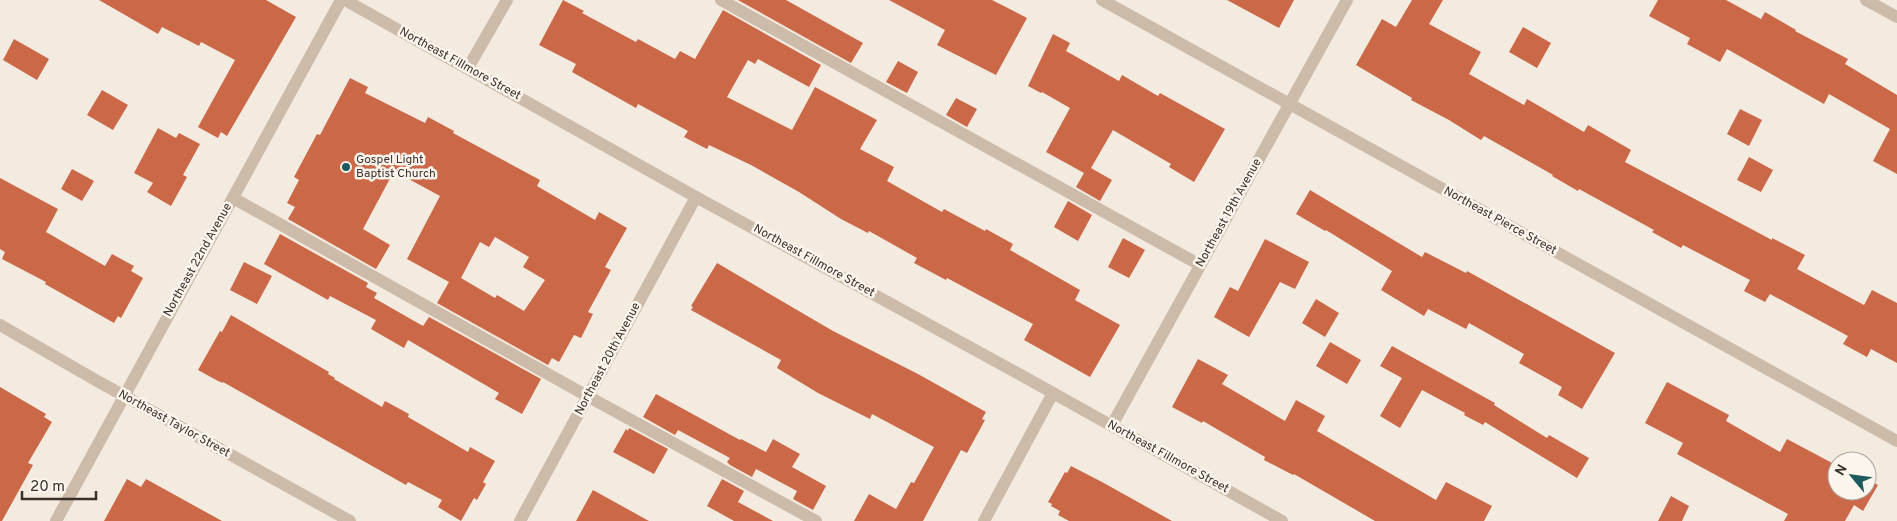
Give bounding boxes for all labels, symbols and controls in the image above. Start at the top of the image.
street label: Northeast Fillmore Street [396,24,524,104]
place label: Gospel Light Baptist Church [356,152,436,182]
street label: Northeast 19th Avenue [1192,156,1266,270]
marker: Gospel Light Baptist Church [340,161,352,173]
street label: Northeast Pierce Street [1441,183,1559,259]
street label: Northeast 22nd Avenue [160,200,236,320]
street label: Northeast Fillmore Street [750,221,878,301]
street label: Northeast 20th Avenue [572,300,644,418]
street label: Northeast Taylor Street [115,387,233,461]
street label: Northeast Fillmore Street [1104,417,1232,497]
north arrow [1827,451,1877,501]
text: N [1832,462,1852,479]
scale bar [22,468,96,500]
text: 20 m [30,478,65,497]

